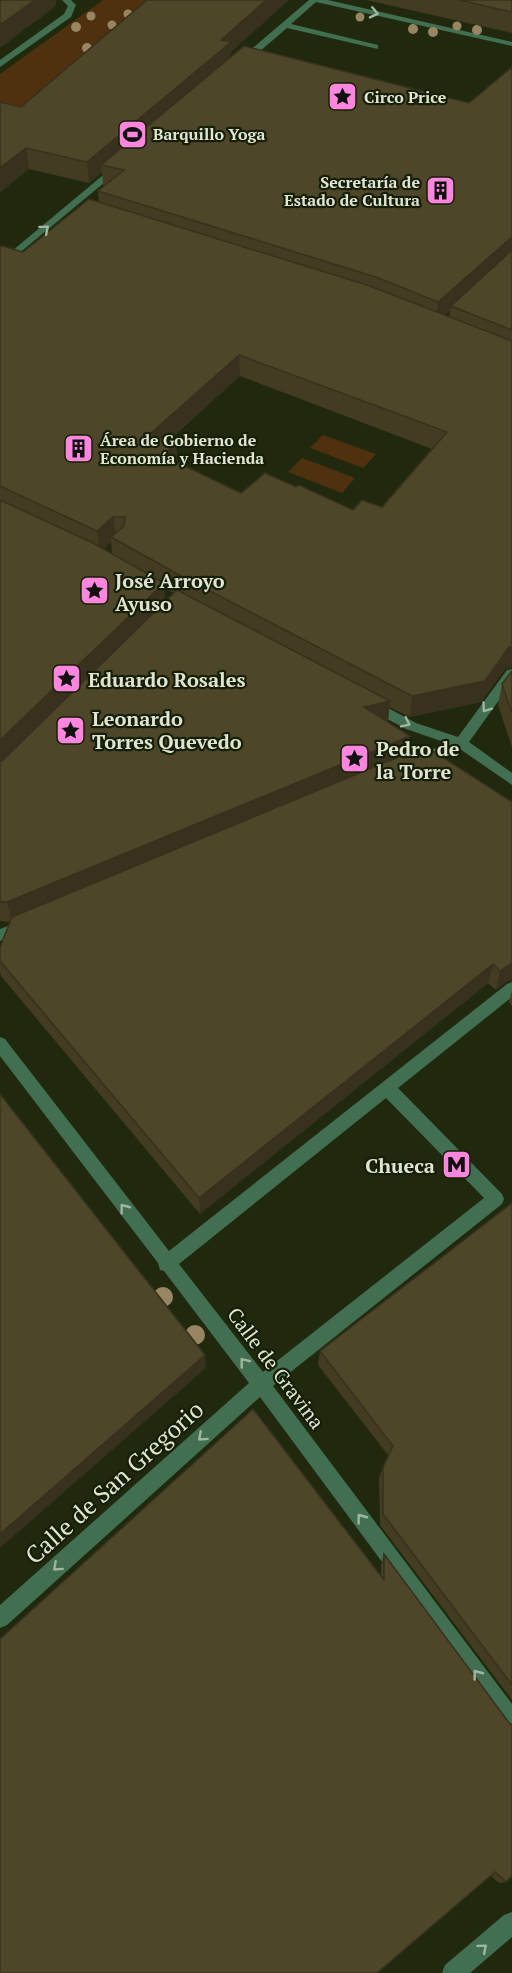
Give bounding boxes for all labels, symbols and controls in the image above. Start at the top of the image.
one-way arrow [369,5,379,18]
place icon: Circo Price [327,81,359,113]
place label: Circo Price [364,86,447,108]
sports icon: Barquillo Yoga [116,118,148,150]
place label: Barquillo Yoga [153,123,265,145]
place label: Secretaría de Estado de Cultura [284,171,420,211]
building icon: Secretaría de Estado de Cultura [425,175,457,207]
one-way arrow [38,225,49,236]
place label: Área de Gobierno de Economía y Hacienda [100,429,264,469]
building icon: Área de Gobierno de Economía y Hacienda [63,433,95,465]
place label: José Arroyo Ayuso [115,567,225,617]
place icon: José Arroyo Ayuso [78,575,110,607]
place icon: Eduardo Rosales [51,663,83,695]
place label: Eduardo Rosales [88,666,245,693]
one-way arrow [482,701,493,712]
place label: Leonardo Torres Quevedo [92,705,242,755]
place icon: Leonardo Torres Quevedo [55,714,87,746]
one-way arrow [400,715,411,727]
place label: Pedro de la Torre [376,735,460,785]
place icon: Pedro de la Torre [339,743,371,775]
metro station icon: Chueca [440,1149,472,1181]
place label: Chueca [365,1152,435,1179]
one-way arrow [121,1204,132,1215]
street label: Calle de Gravina [221,1302,331,1434]
one-way arrow [240,1358,251,1369]
street label: Calle de San Gregorio [18,1393,210,1571]
one-way arrow [198,1430,209,1441]
one-way arrow [357,1514,368,1525]
one-way arrow [53,1560,64,1571]
one-way arrow [473,1670,484,1681]
one-way arrow [476,1944,487,1955]

